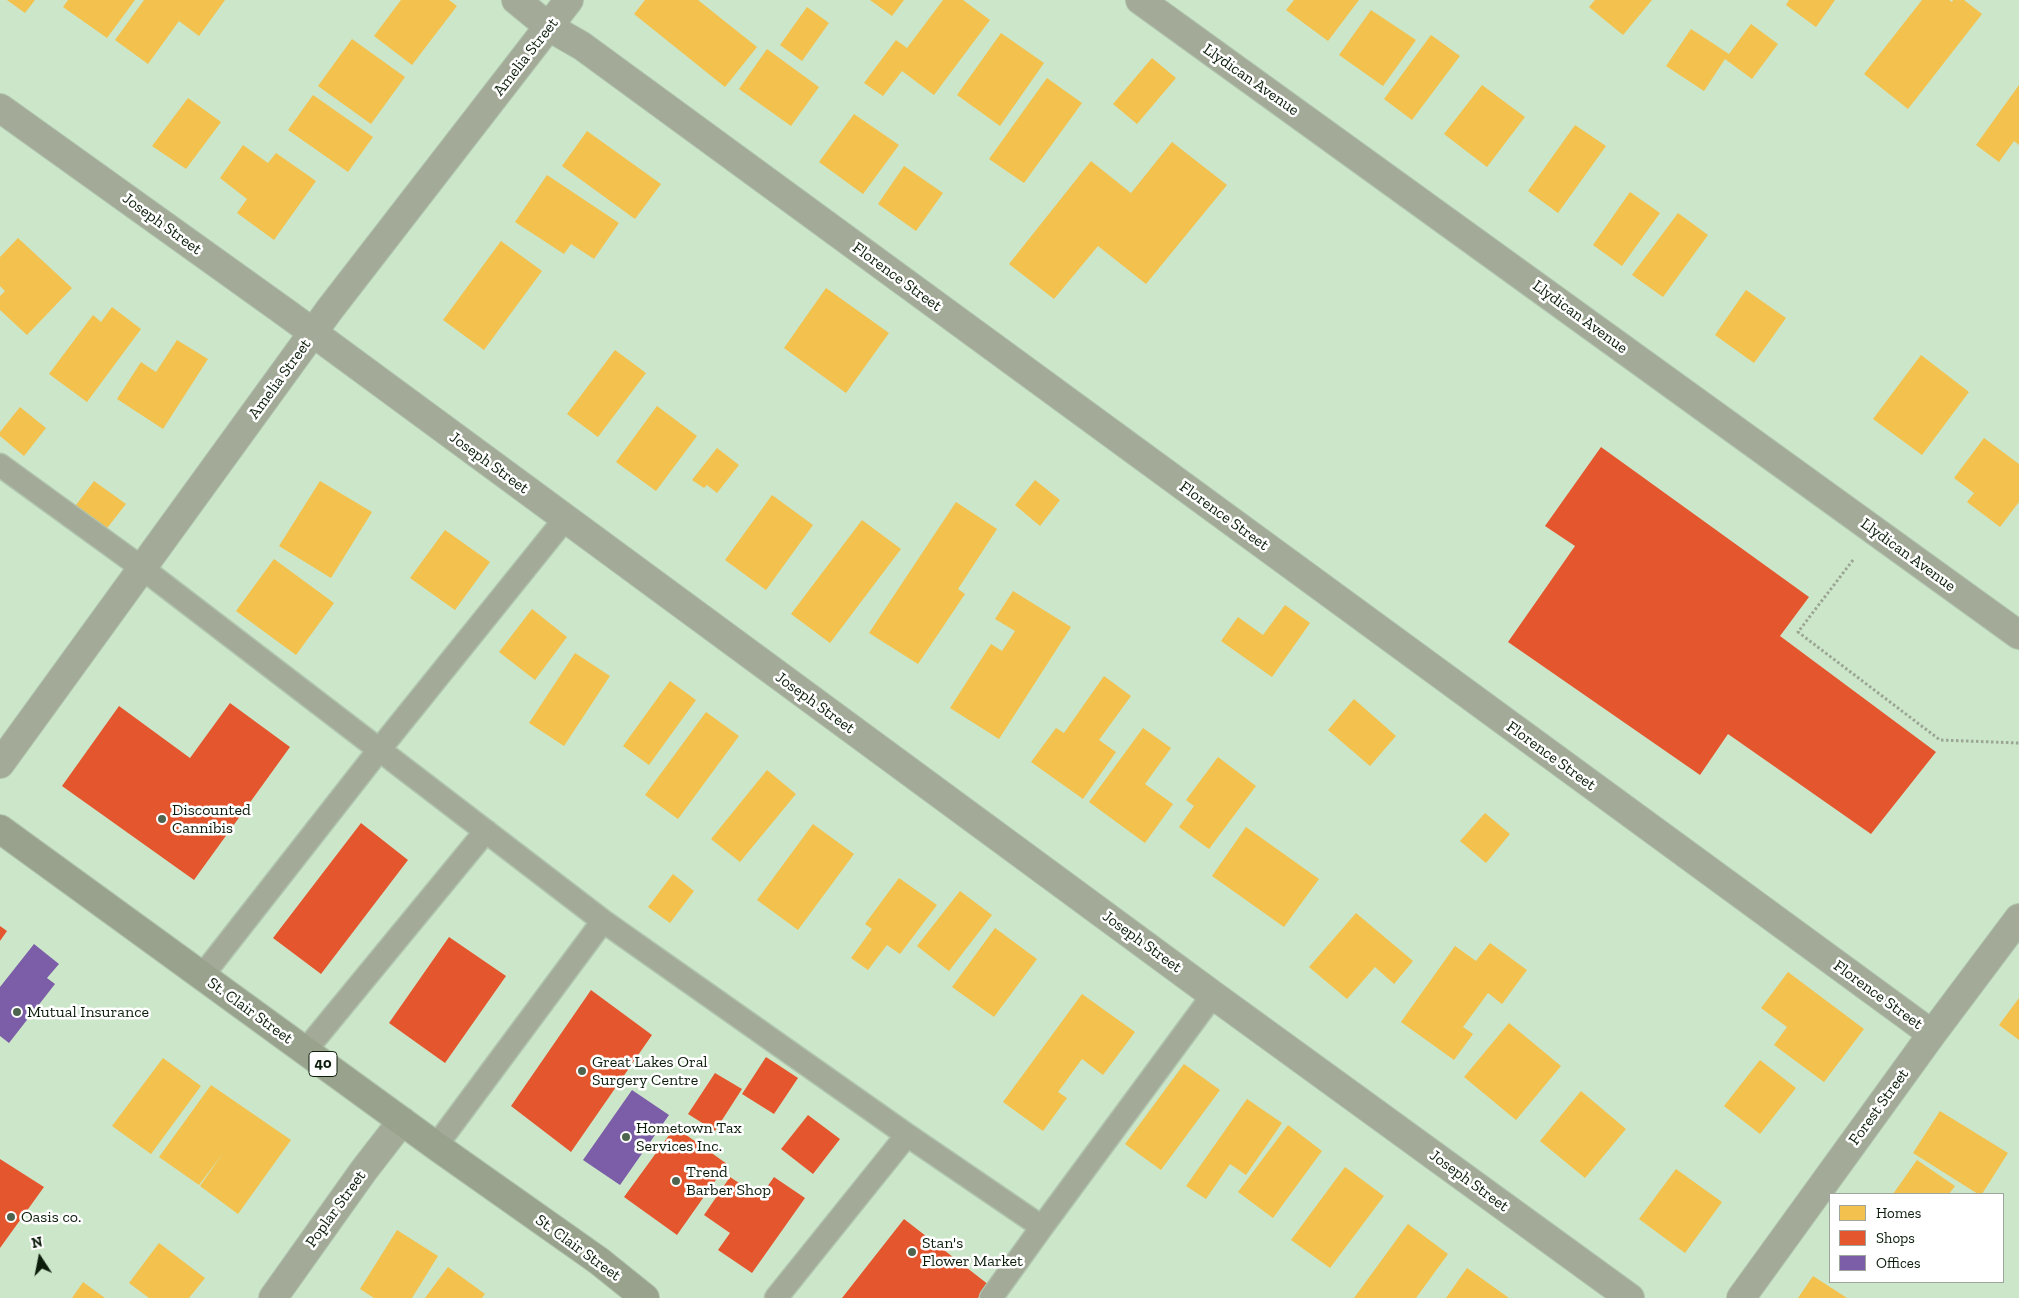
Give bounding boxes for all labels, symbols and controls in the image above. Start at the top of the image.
street label: Amelia Street [490,14,562,100]
street label: Llydican Avenue [1199,40,1303,120]
street label: Joseph Street [119,189,205,259]
street label: Florence Street [849,238,945,316]
street label: Llydican Avenue [1529,276,1631,358]
street label: Amelia Street [245,335,315,423]
street label: Joseph Street [446,428,532,498]
street label: Florence Street [1176,477,1272,555]
street label: Llydican Avenue [1857,514,1959,596]
street label: Joseph Street [772,668,858,738]
street label: Florence Street [1503,717,1599,795]
place label: Discounted Cannibis [172,800,251,838]
marker: Discounted Cannibis [156,813,168,825]
street label: Joseph Street [1099,907,1185,977]
street label: Florence Street [1830,956,1926,1034]
street label: St. Clair Street [204,974,296,1048]
place label: Mutual Insurance [27,1002,149,1022]
marker: Mutual Insurance [11,1006,23,1018]
road number: 40 [309,1052,337,1076]
place label: Great Lakes Oral Surgery Centre [592,1052,708,1090]
marker: Great Lakes Oral Surgery Centre [576,1065,588,1077]
street label: Forest Street [1845,1065,1913,1149]
place label: Hometown Tax Services Inc. [636,1118,742,1156]
marker: Hometown Tax Services Inc. [620,1131,632,1143]
street label: Joseph Street [1426,1146,1512,1216]
place label: Trend Barber Shop [686,1162,771,1200]
street label: Poplar Street [302,1167,370,1251]
marker: Trend Barber Shop [670,1175,682,1187]
legend [1829,1193,2004,1283]
text: Homes [1876,1204,1921,1222]
place label: Oasis co. [21,1207,81,1227]
marker: Oasis co. [5,1211,17,1223]
street label: St. Clair Street [532,1211,624,1285]
text: Shops [1876,1229,1915,1247]
north arrow [15,1233,65,1283]
text: N [30,1233,44,1252]
place label: Stan's Flower Market [922,1233,1023,1271]
marker: Stan's Flower Market [906,1246,918,1258]
text: Offices [1876,1254,1920,1272]

